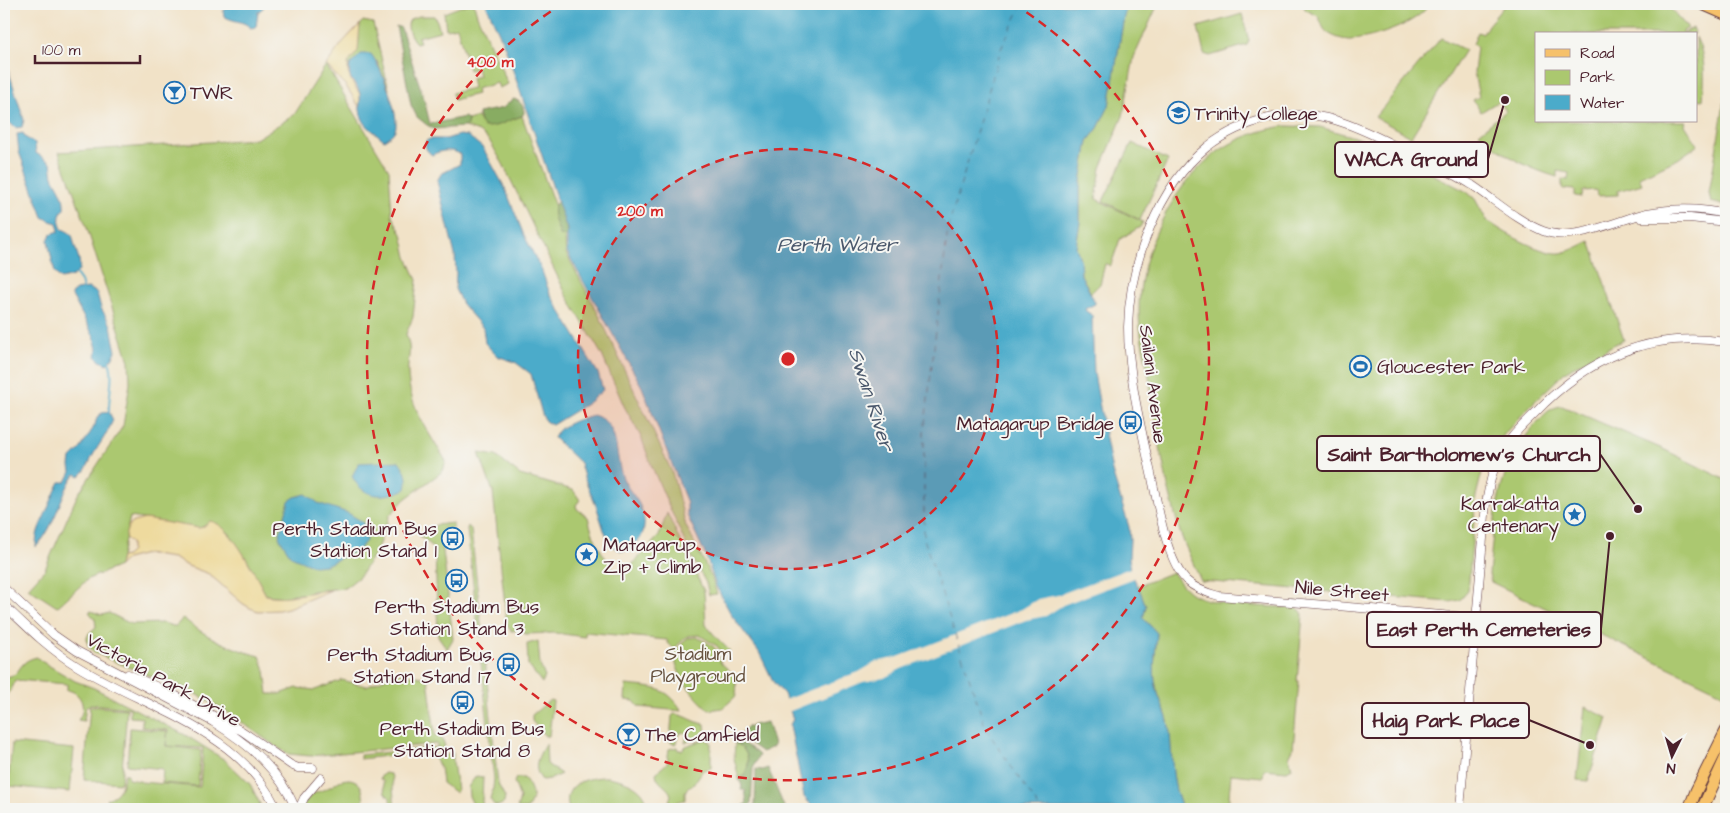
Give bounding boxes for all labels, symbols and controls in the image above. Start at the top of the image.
scale bar [35,32,140,64]
legend [1535,32,1698,122]
text: 100 m [42,40,81,61]
text: Road [1580,43,1615,64]
text: 400 m [467,52,514,73]
text: Park [1580,67,1615,88]
bar icon: TWR [162,80,186,104]
place label: TWR [190,80,233,107]
text: Water [1580,93,1624,114]
school or university icon: Trinity College [1166,101,1190,125]
place label: Trinity College [1194,101,1318,129]
callout: WACA Ground [1335,142,1488,177]
text: WACA Ground [1343,146,1478,174]
text: 200 m [616,201,663,222]
water label: Perth Water [777,231,899,259]
street label: Sailani Avenue [1132,323,1173,445]
water label: Swan River [841,344,901,456]
centre of rings [779,350,797,368]
sports icon: Gloucester Park [1349,354,1373,378]
place label: Gloucester Park [1377,354,1526,381]
place label: Matagarup Bridge [957,411,1114,439]
bus stop icon: Matagarup Bridge [1118,411,1142,435]
callout: Saint Bartholomew's Church [1317,436,1600,471]
text: Saint Bartholomew's Church [1327,441,1592,469]
place label: Karrakatta Centenary [1461,491,1560,541]
place icon: Karrakatta Centenary [1563,502,1587,526]
place label: Perth Stadium Bus Station Stand 1 [273,516,438,565]
bus stop icon: Perth Stadium Bus Station Stand 1 [441,527,465,551]
place label: Matagarup Zip + Climb [603,532,702,581]
place icon: Matagarup Zip + Climb [575,543,599,567]
bus stop icon: Perth Stadium Bus Station Stand 3 [445,568,469,592]
street label: Nile Street [1294,574,1390,609]
place label: Perth Stadium Bus Station Stand 3 [375,594,539,643]
callout: East Perth Cemeteries [1367,612,1601,647]
text: East Perth Cemeteries [1377,616,1591,644]
street label: Victoria Park Drive [81,627,246,734]
park label: Stadium Playground [650,641,746,691]
place label: Perth Stadium Bus Station Stand 17 [328,642,492,691]
bus stop icon: Perth Stadium Bus Station Stand 17 [496,653,520,677]
bus stop icon: Perth Stadium Bus Station Stand 8 [450,690,474,714]
callout: Haig Park Place [1362,703,1529,738]
text: Haig Park Place [1372,707,1520,736]
place label: Perth Stadium Bus Station Stand 8 [380,716,544,765]
bar icon: The Camfield [617,722,641,746]
place label: The Camfield [645,722,759,749]
north arrow [1648,730,1698,780]
text: N [1665,758,1676,778]

